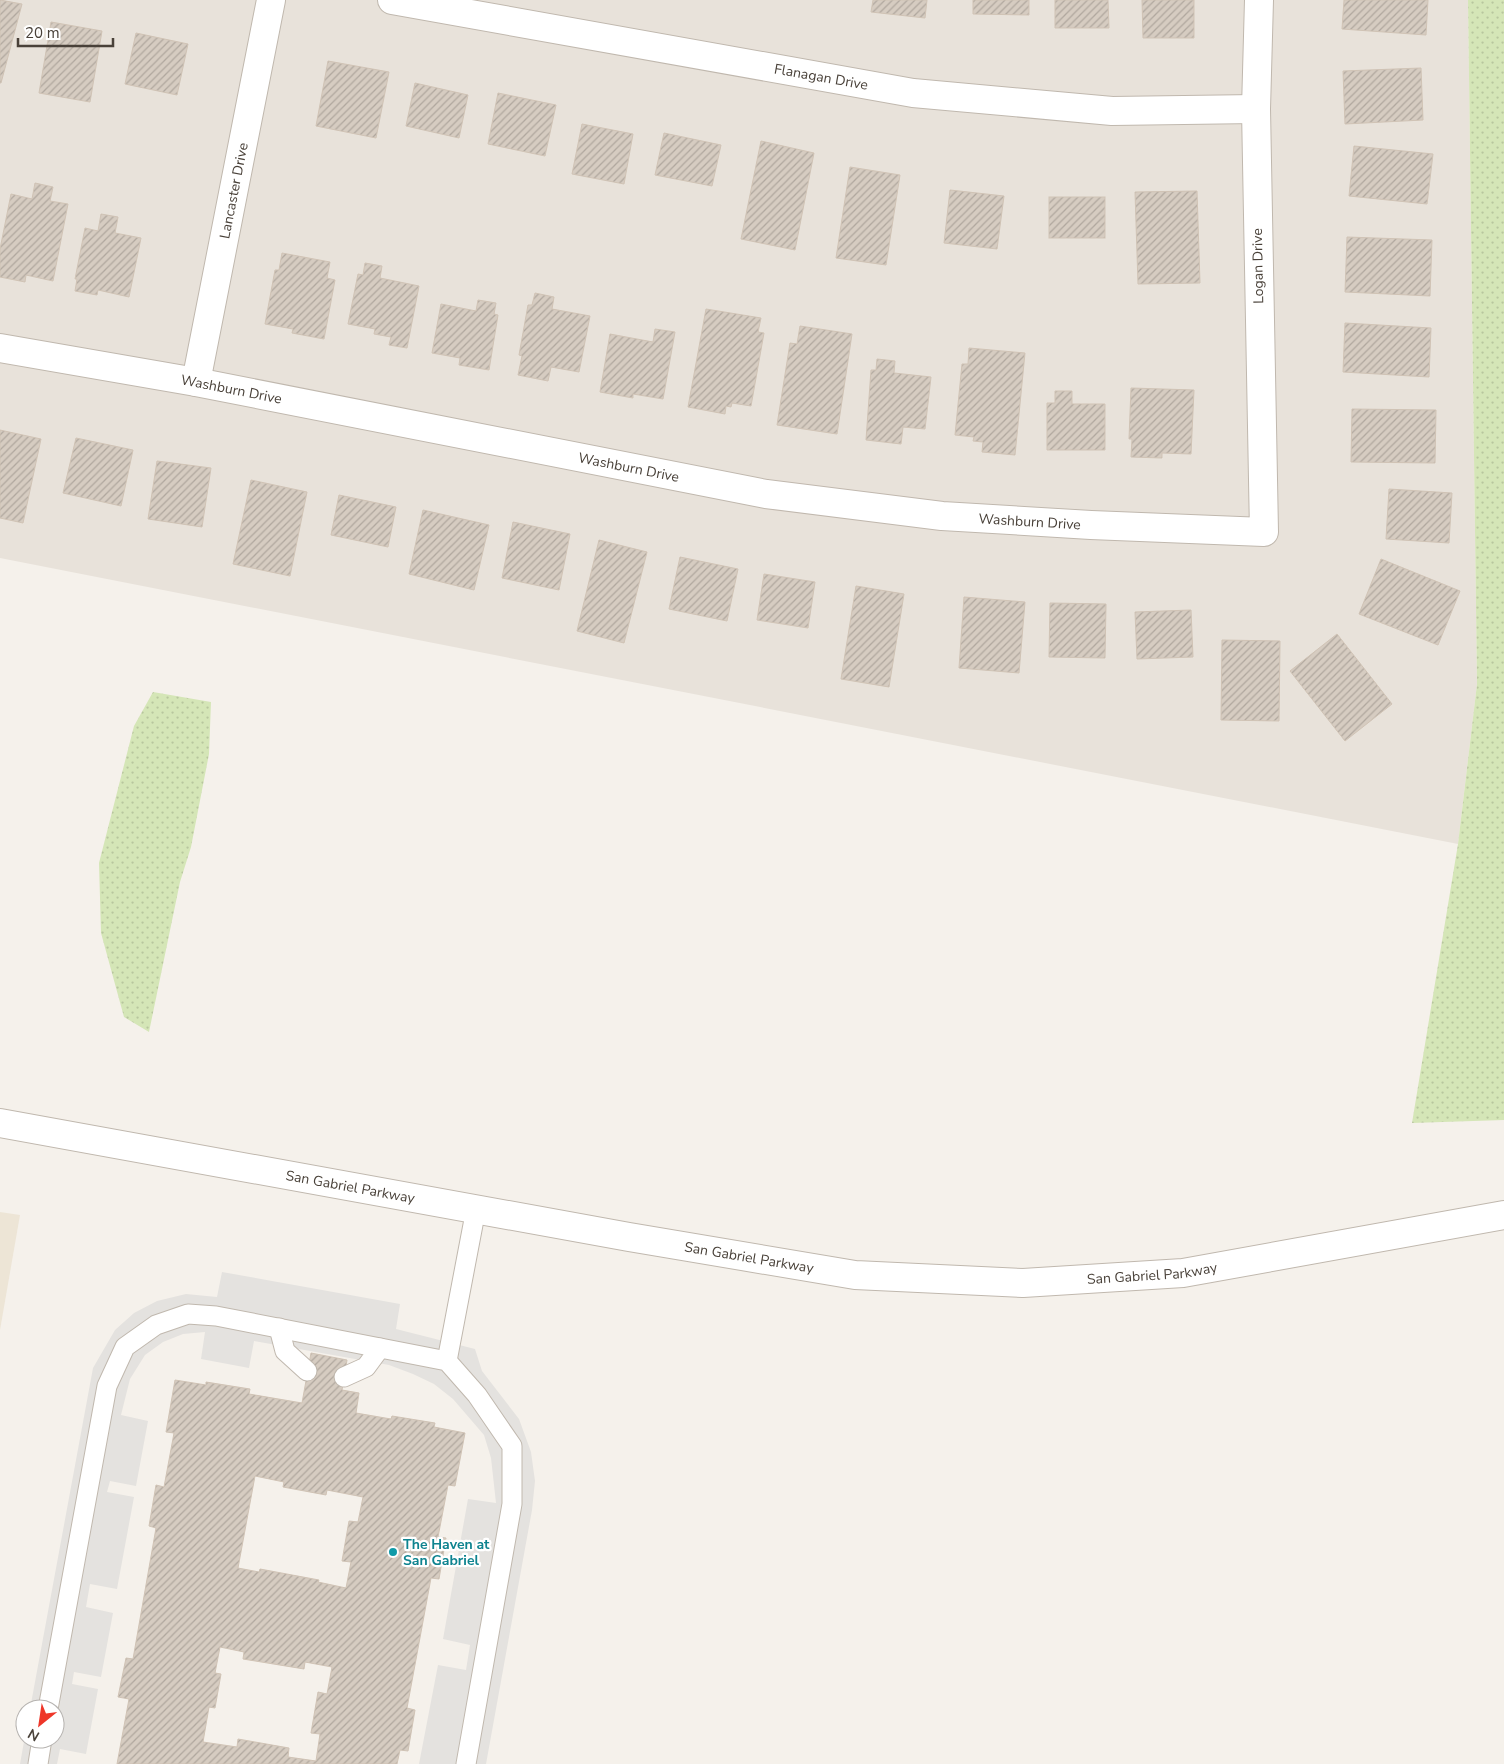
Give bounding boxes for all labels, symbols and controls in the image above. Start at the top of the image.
scale bar [18,15,112,47]
text: 20 m [25,23,60,43]
street label: Flanagan Drive [773,59,870,94]
street label: Lancaster Drive [215,141,252,240]
street label: Logan Drive [1248,228,1268,304]
street label: Washburn Drive [179,370,284,408]
street label: Washburn Drive [577,448,681,486]
street label: Washburn Drive [978,509,1081,534]
street label: San Gabriel Parkway [284,1165,417,1208]
street label: San Gabriel Parkway [683,1237,816,1278]
street label: San Gabriel Parkway [1086,1257,1219,1288]
place label: The Haven at San Gabriel [403,1535,490,1570]
marker: The Haven at San Gabriel [387,1546,399,1558]
north arrow [15,1699,65,1749]
text: N [24,1724,43,1746]

